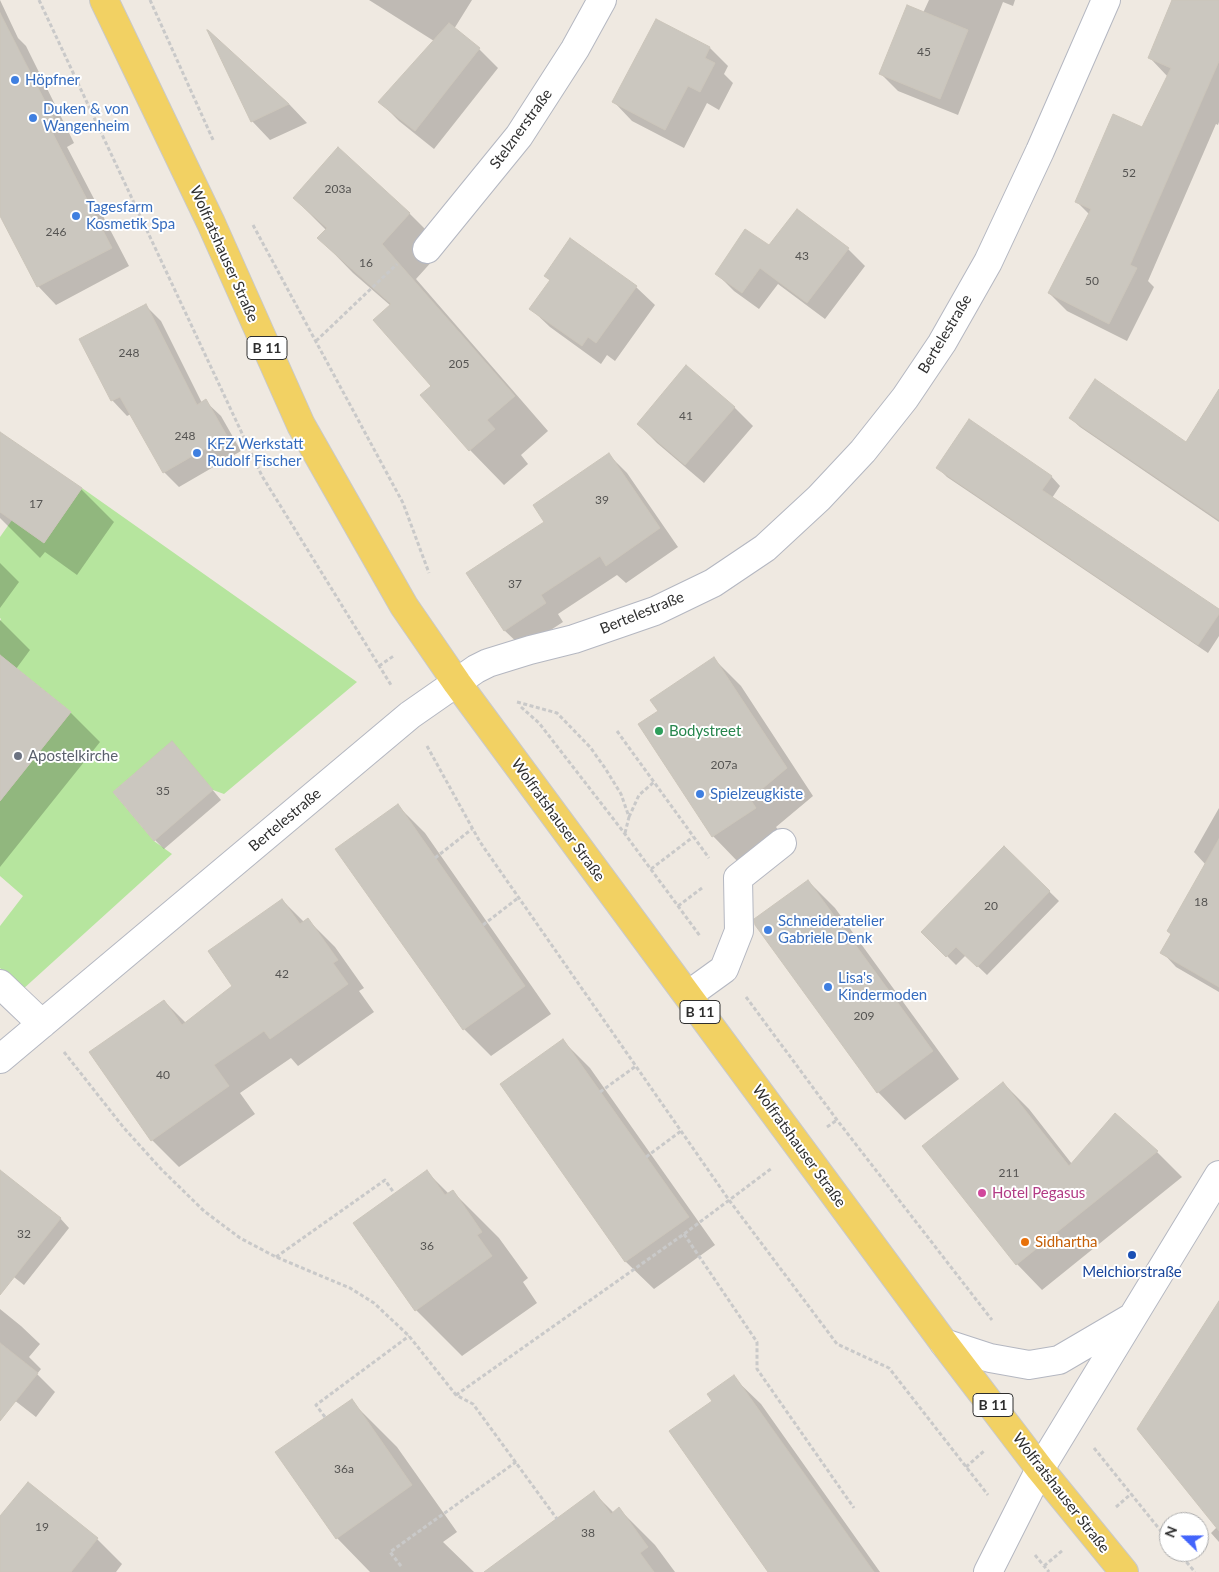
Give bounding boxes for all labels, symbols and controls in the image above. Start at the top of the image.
house number: 45 [917,45,931,59]
place label: Höpfner [25,71,80,89]
marker: Höpfner [9,74,21,86]
street label: Stelznerstraße [486,86,556,172]
place label: Duken & von Wangenheim [43,100,130,135]
marker: Duken & von Wangenheim [27,112,39,124]
house number: 52 [1122,166,1136,180]
house number: 203a [325,182,351,196]
street label: Wolfratshauser Straße [186,183,262,325]
place label: Tagesfarm Kosmetik Spa [86,198,175,233]
marker: Tagesfarm Kosmetik Spa [70,210,82,222]
house number: 246 [46,225,66,239]
house number: 43 [795,249,809,263]
house number: 16 [359,256,373,270]
house number: 50 [1085,274,1099,288]
street label: Bertelestraße [914,291,976,377]
road number: B 11 [247,336,287,359]
house number: 248 [119,346,139,360]
house number: 205 [449,357,469,371]
house number: 41 [679,409,693,423]
house number: 248 [175,429,195,443]
place label: KFZ Werkstatt Rudolf Fischer [207,435,303,470]
marker: KFZ Werkstatt Rudolf Fischer [191,447,203,459]
house number: 39 [595,493,609,507]
house number: 17 [29,497,43,511]
house number: 37 [508,577,522,591]
street label: Bertelestraße [597,588,687,638]
place label: Bodystreet [669,722,741,740]
marker: Bodystreet [653,725,665,737]
place label: Apostelkirche [28,747,118,765]
marker: Apostelkirche [12,750,24,762]
street label: Wolfratshauser Straße [508,755,608,885]
house number: 207a [711,758,737,772]
house number: 35 [156,784,170,798]
street label: Bertelestraße [245,785,325,855]
place label: Spielzeugkiste [710,785,803,803]
marker: Spielzeugkiste [694,788,706,800]
house number: 18 [1194,895,1208,909]
house number: 20 [984,899,998,913]
place label: Schneideratelier Gabriele Denk [778,912,884,947]
marker: Schneideratelier Gabriele Denk [762,924,774,936]
house number: 42 [275,967,289,981]
place label: Lisa's Kindermoden [838,969,927,1004]
marker: Lisa's Kindermoden [822,981,834,993]
road number: B 11 [680,1000,720,1024]
house number: 209 [854,1009,874,1023]
house number: 40 [156,1068,170,1082]
street label: Wolfratshauser Straße [749,1081,849,1211]
house number: 211 [999,1166,1019,1180]
place label: Hotel Pegasus [992,1184,1085,1202]
marker: Hotel Pegasus [976,1187,988,1199]
house number: 32 [17,1227,31,1241]
place label: Sidhartha [1035,1233,1098,1251]
marker: Sidhartha [1019,1236,1031,1248]
house number: 36 [420,1239,434,1253]
marker: Melchiorstraße [1126,1249,1138,1261]
place label: Melchiorstraße [1082,1263,1182,1281]
road number: B 11 [973,1394,1013,1416]
street label: Wolfratshauser Straße [1009,1430,1113,1556]
house number: 36a [334,1462,354,1476]
north arrow [1159,1512,1209,1562]
house number: 19 [35,1520,49,1534]
text: N [1161,1523,1180,1540]
house number: 38 [581,1526,595,1540]

